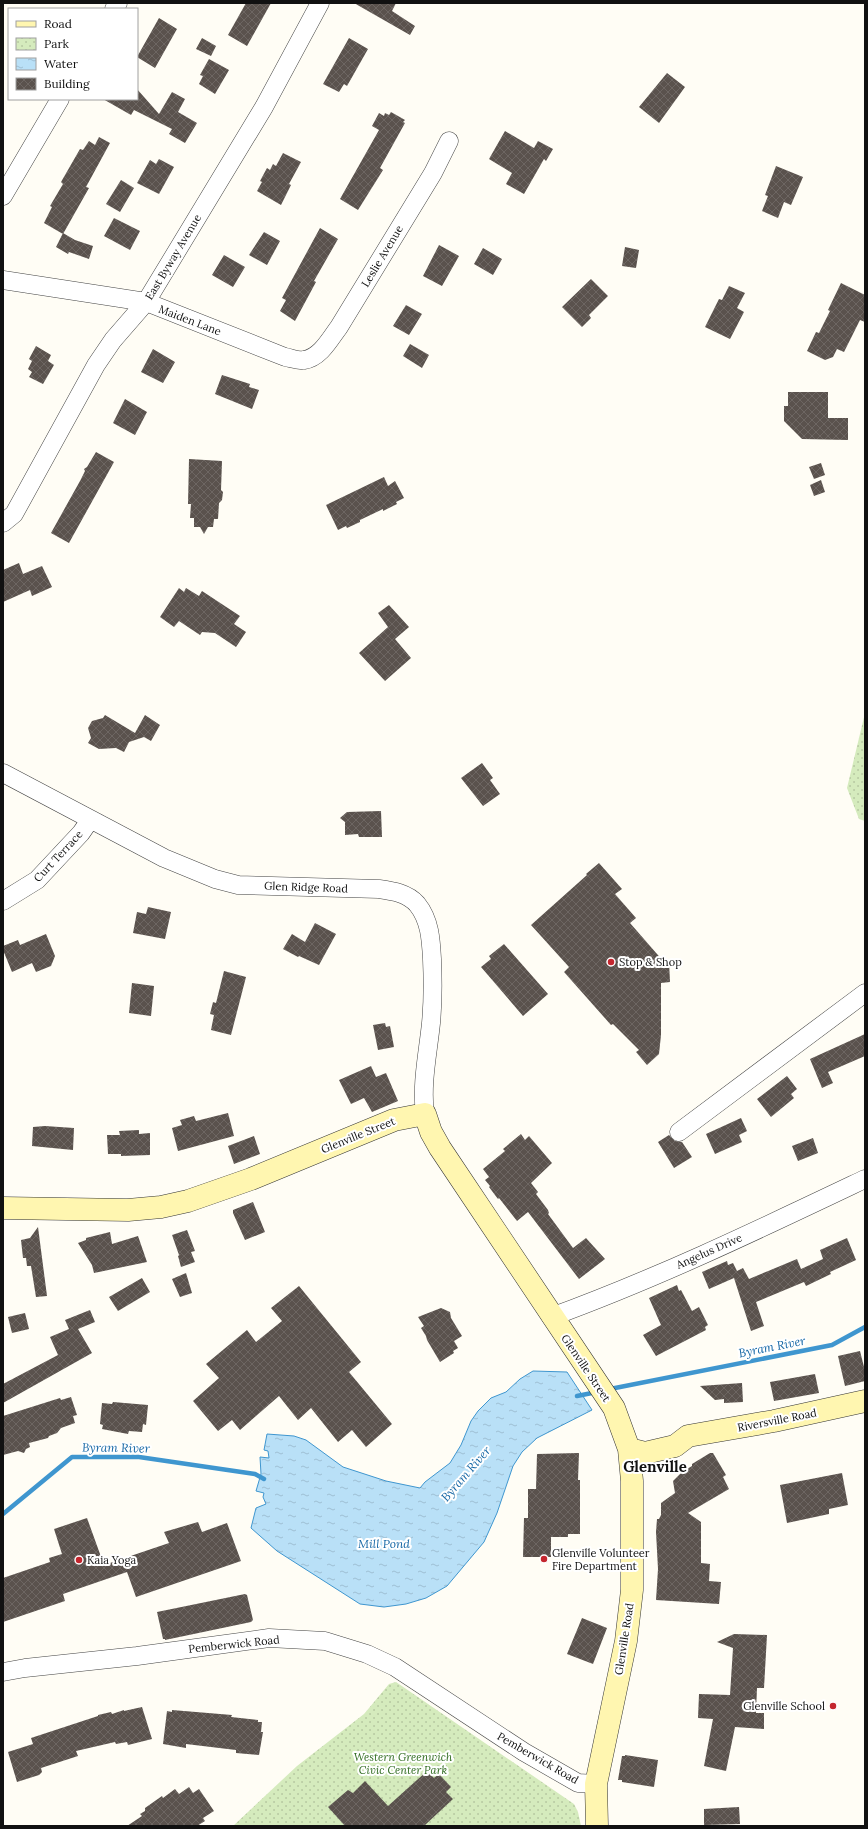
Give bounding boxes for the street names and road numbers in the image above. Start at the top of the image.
street label: East Byway Avenue [142,212,204,302]
street label: Leslie Avenue [358,222,406,289]
street label: Maiden Lane [157,302,223,338]
street label: Curt Terrace [31,827,86,885]
street label: Glen Ridge Road [264,879,349,895]
street label: Glenville Street [319,1114,398,1156]
street label: Angelus Drive [673,1230,744,1272]
street label: Glenville Street [558,1332,614,1405]
street label: Riversville Road [736,1405,818,1435]
street label: Glenville Road [611,1602,637,1676]
street label: Pemberwick Road [188,1632,281,1656]
street label: Pemberwick Road [495,1729,582,1787]

